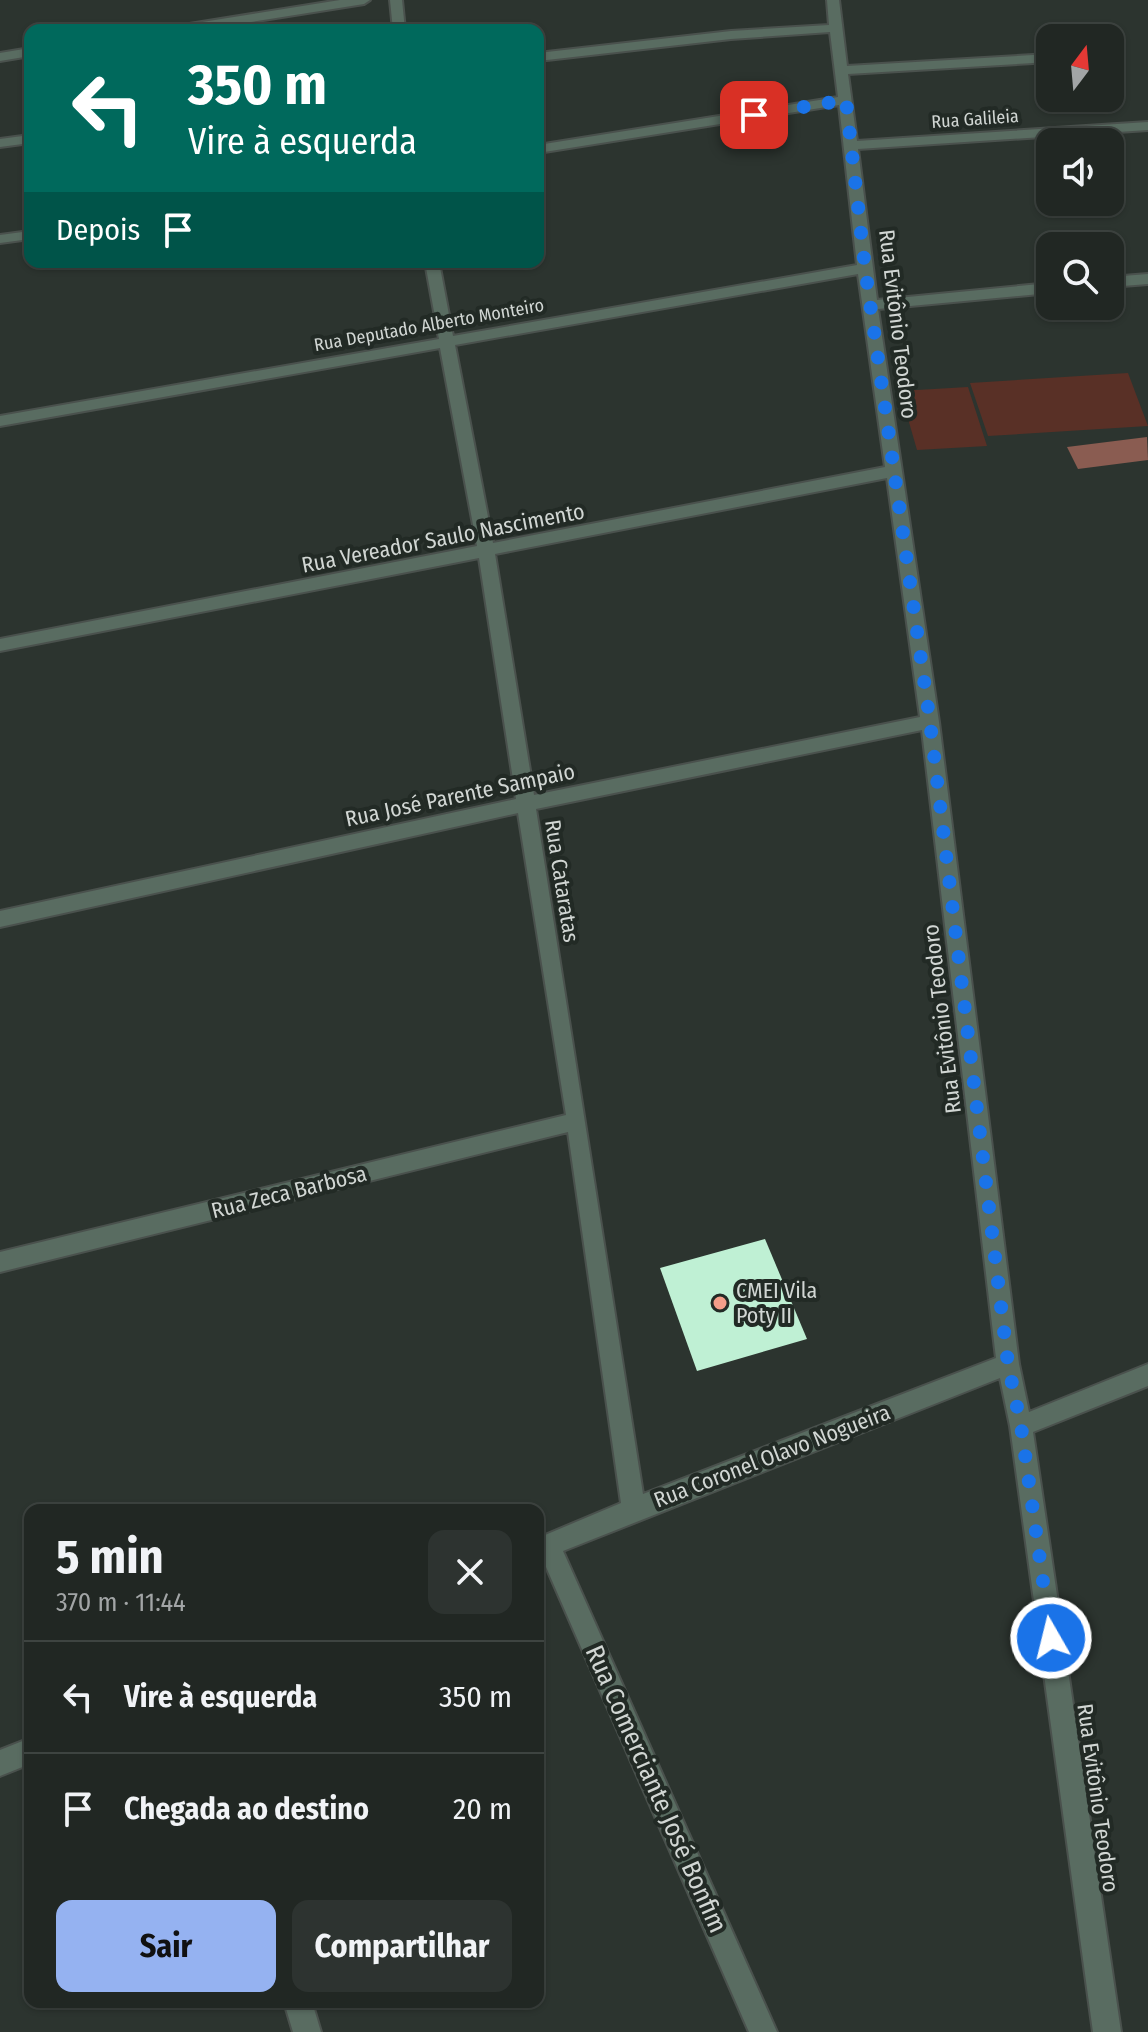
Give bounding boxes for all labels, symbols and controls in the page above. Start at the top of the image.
north arrow [1036,24,1124,112]
map controls [1036,24,1124,320]
text: 350 m [188,52,327,119]
icon: left [56,56,160,160]
pin [720,81,788,149]
icon: arrive [732,93,776,137]
street label: Rua Galileia [931,105,1020,133]
text: Vire à esquerda [188,120,417,164]
button: sound [1036,128,1124,216]
icon: arrive [156,208,200,252]
text: Depois [56,212,140,248]
street label: Rua Evitônio Teodoro [873,228,923,420]
button: search [1036,232,1124,320]
street label: Rua Deputado Alberto Monteiro [312,294,546,356]
street label: Rua Vereador Saulo Nascimento [299,497,587,579]
street label: Rua José Parente Sampaio [343,757,577,833]
street label: Rua Cataratas [539,818,585,944]
street label: Rua Evitônio Teodoro [917,923,967,1115]
street label: Rua Zeca Barbosa [209,1160,369,1224]
place label: CMEI Vila Poty II [736,1277,817,1329]
marker: CMEI Vila Poty II [711,1294,729,1312]
street label: Rua Coronel Olavo Nogueira [650,1398,894,1514]
text: 5 min [56,1528,164,1586]
button: close [428,1530,512,1614]
text: 370 m · 11:44 [56,1587,186,1618]
position arrow [1009,1596,1093,1680]
street label: Rua Comerciante José Bonfim [579,1640,733,1938]
icon: left [56,1675,100,1719]
text: Vire à esquerda [124,1679,317,1715]
text: 350 m [439,1679,512,1715]
street label: Rua Evitônio Teodoro [1071,1702,1125,1894]
icon: arrive [56,1787,100,1831]
text: Chegada ao destino [124,1791,369,1827]
text: 20 m [453,1791,512,1827]
button: Sair [56,1900,276,1992]
button: Compartilhar [292,1900,512,1992]

